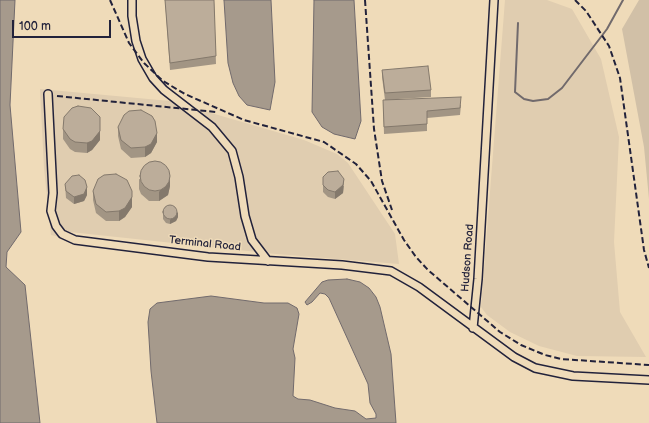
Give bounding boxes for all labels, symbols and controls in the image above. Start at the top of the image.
scale bar [14,12,113,38]
text: 100 m [19,19,51,34]
street label: Hudson Road [459,224,477,292]
street label: Terminal Road [168,234,242,254]

